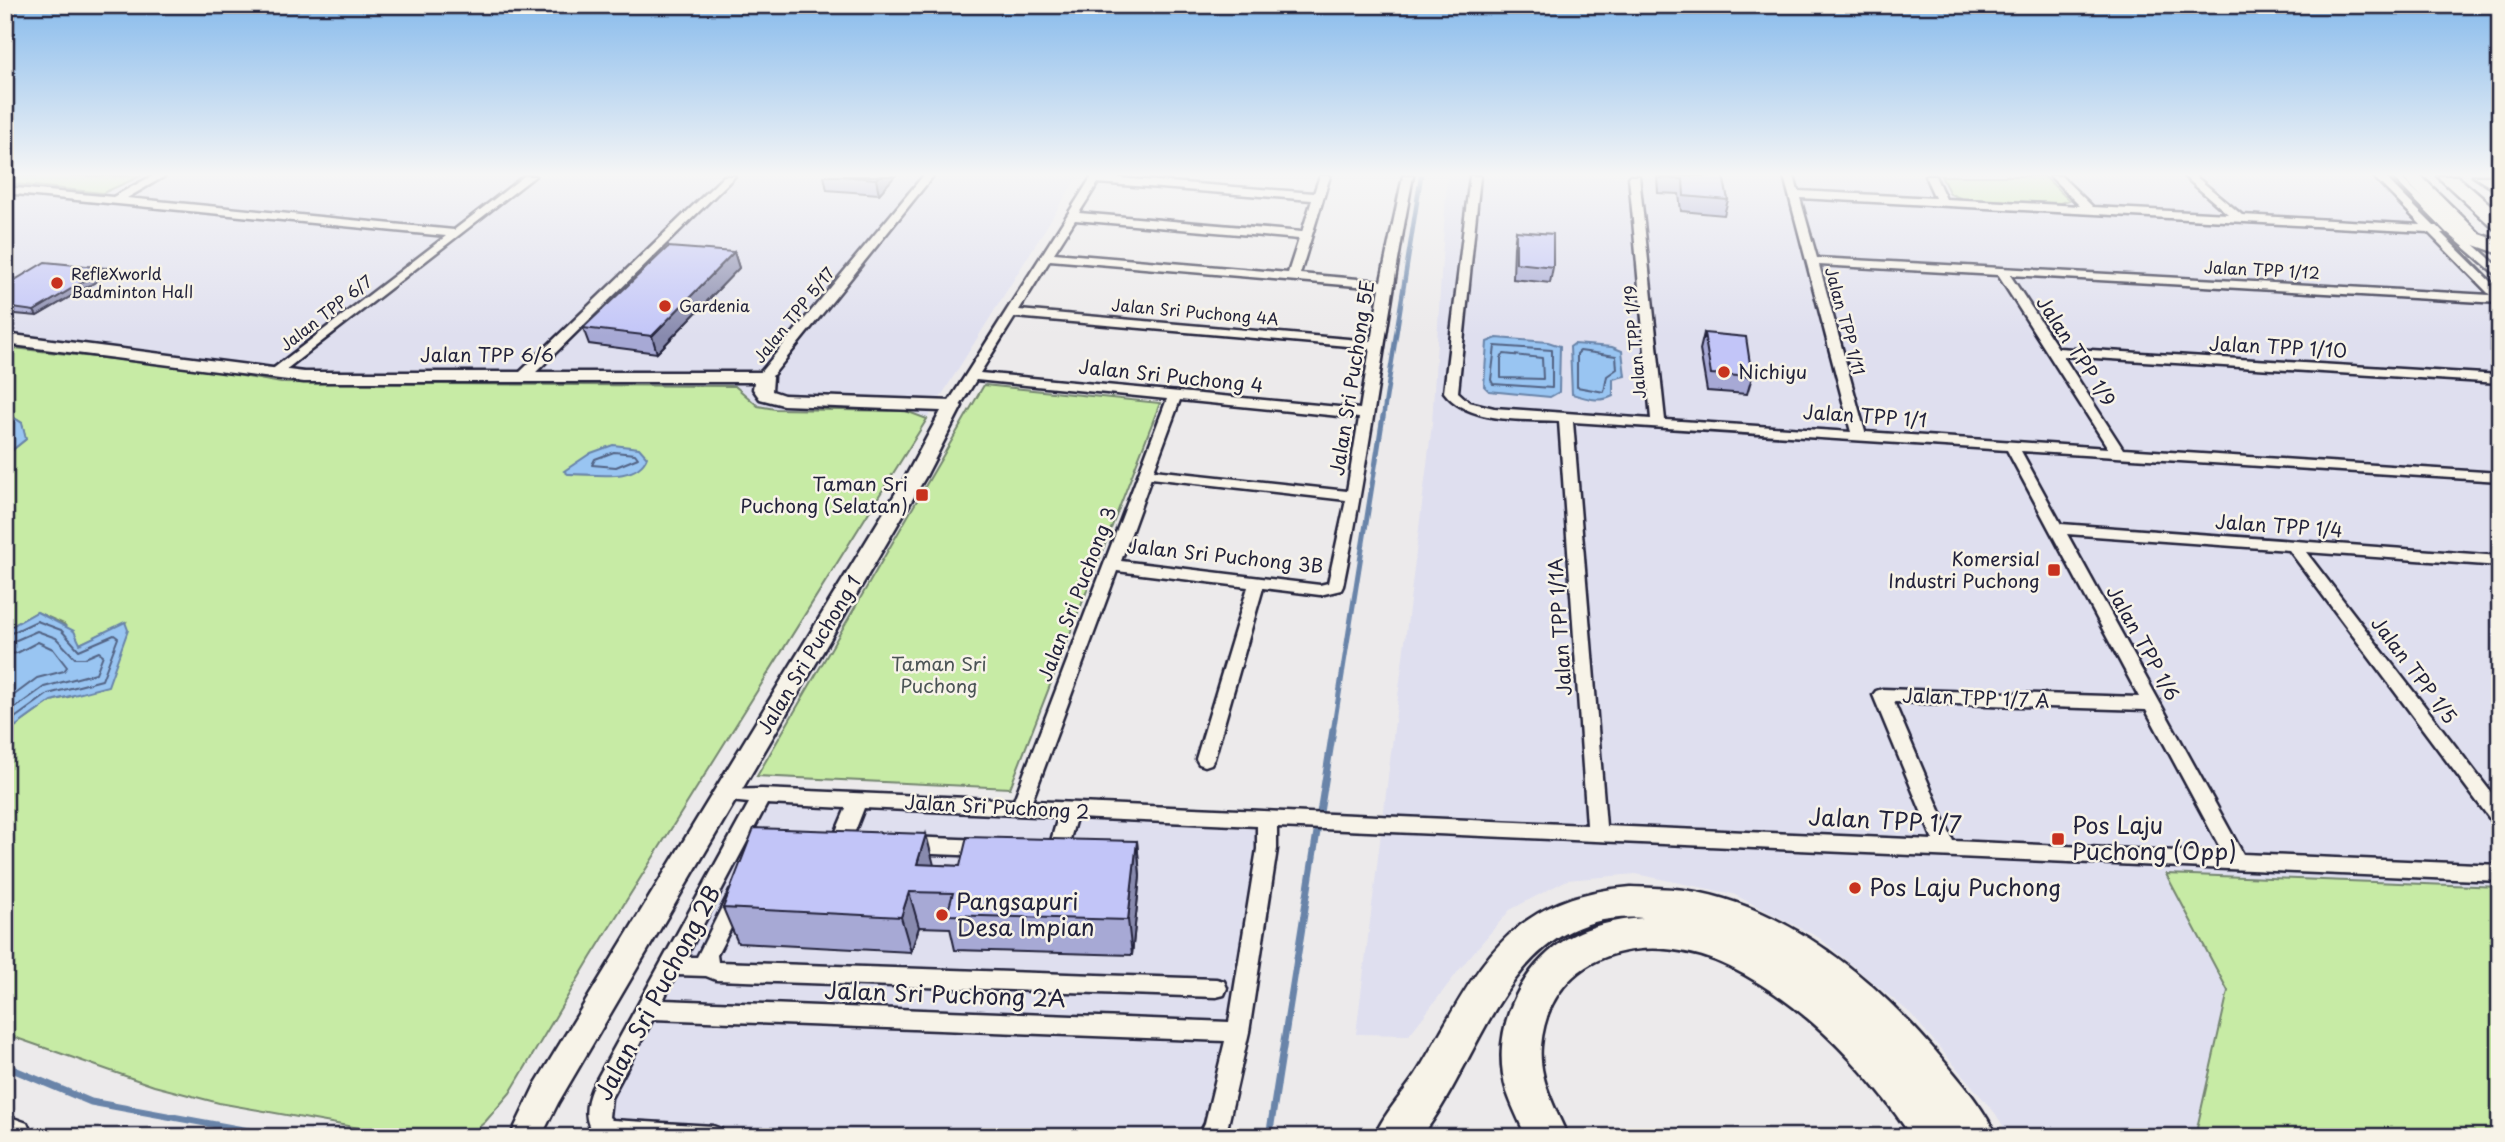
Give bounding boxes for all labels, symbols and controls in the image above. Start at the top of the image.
street label: Jalan TPP 1/12 [2204,254,2321,284]
place label: RefleXworld Badminton Hall [71,261,193,303]
street label: Jalan TPP 5/17 [747,261,840,368]
street label: Jalan TPP 1/11 [1820,264,1872,377]
street label: Jalan TPP 6/7 [274,268,377,356]
marker: RefleXworld Badminton Hall [49,275,65,291]
street label: Jalan Sri Puchong 5E [1322,278,1380,477]
street label: Jalan TPP 1/19 [1617,284,1651,400]
street label: Jalan TPP 1/9 [2031,290,2123,411]
street label: Jalan Sri Puchong 4A [1111,292,1280,330]
place label: Gardenia [679,293,750,317]
marker: Gardenia [657,298,673,314]
street label: Jalan TPP 1/10 [2208,328,2348,364]
street label: Jalan TPP 6/6 [420,340,554,368]
street label: Jalan Sri Puchong 4 [1077,351,1265,399]
place label: Nichiyu [1738,357,1807,385]
marker: Nichiyu [1716,364,1732,380]
street label: Jalan TPP 1/1 [1802,397,1928,433]
place label: Taman Sri Puchong (Selatan) [740,469,908,519]
marker: Taman Sri Puchong (Selatan) [914,487,930,503]
street label: Jalan Sri Puchong 3 [1030,502,1122,685]
street label: Jalan TPP 1/4 [2214,507,2344,543]
street label: Jalan Sri Puchong 3B [1125,531,1325,579]
place label: Komersial Industri Puchong [1888,544,2040,594]
street label: Jalan TPP 1/1A [1540,557,1578,697]
marker: Komersial Industri Puchong [2046,562,2062,578]
street label: Jalan Sri Puchong 1 [749,570,867,739]
street label: Jalan TPP 1/6 [2101,580,2187,705]
street label: Jalan TPP 1/5 [2365,610,2464,729]
park label: Taman Sri Puchong [891,649,987,699]
street label: Jalan TPP 1/7 A [1902,680,2050,714]
street label: Jalan Sri Puchong 2 [904,787,1090,825]
street label: Jalan TPP 1/7 [1807,798,1963,841]
place label: Pos Laju Puchong (Opp) [2072,807,2237,868]
marker: Pos Laju Puchong (Opp) [2050,831,2066,847]
place label: Pos Laju Puchong [1869,869,2061,904]
street label: Jalan Sri Puchong 2B [585,879,728,1106]
marker: Pos Laju Puchong [1847,880,1863,896]
place label: Pangsapuri Desa Impian [956,883,1095,944]
marker: Pangsapuri Desa Impian [934,907,950,923]
street label: Jalan Sri Puchong 2A [824,972,1066,1015]

